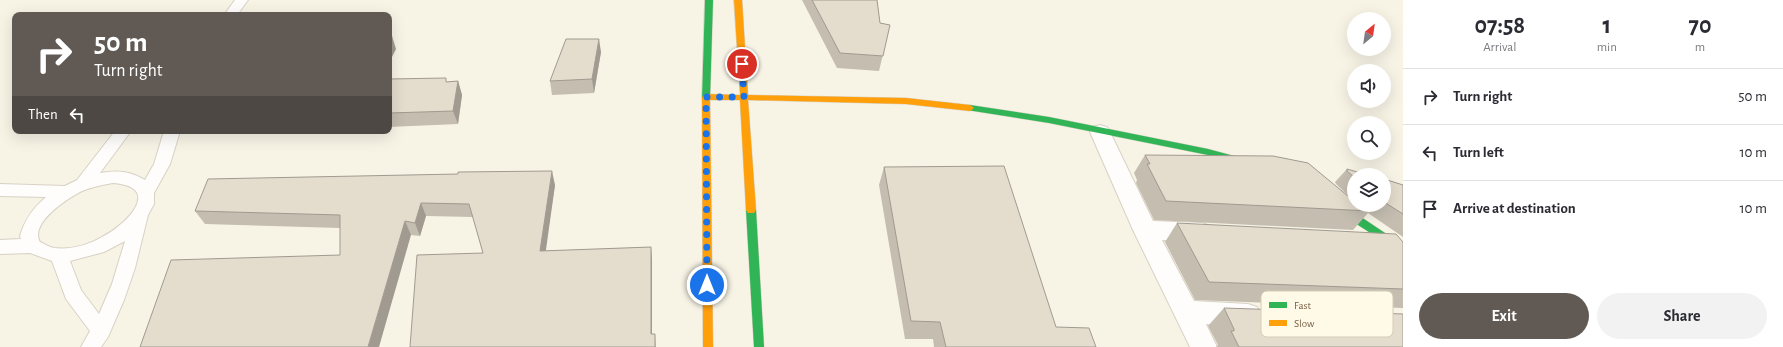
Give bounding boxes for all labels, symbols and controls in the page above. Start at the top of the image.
north arrow [1347,12,1391,56]
map controls [1347,12,1391,212]
text: 07:58 [1475,14,1525,38]
text: 1 [1603,14,1611,38]
text: 70 [1689,14,1711,38]
icon: right [28,28,80,80]
text: 50 m [94,29,148,57]
text: Arrival [1483,41,1517,54]
text: min [1597,41,1617,54]
text: m [1695,41,1705,54]
pin [725,47,759,81]
icon: arrive [731,53,753,75]
text: Turn right [94,62,163,80]
button: sound [1347,64,1391,108]
icon: right [1419,86,1441,108]
text: Turn right [1453,89,1512,104]
text: 50 m [1738,89,1767,104]
icon: left [66,104,88,126]
text: Then [28,107,58,122]
button: search [1347,116,1391,160]
icon: left [1419,142,1441,164]
text: Turn left [1453,145,1504,160]
text: 10 m [1739,145,1767,160]
button: layers [1347,168,1391,212]
icon: arrive [1419,198,1441,220]
text: Arrive at destination [1453,201,1576,216]
text: 10 m [1739,201,1767,216]
position arrow [686,264,728,306]
legend [1261,291,1393,337]
button: Exit [1419,293,1589,339]
button: Share [1597,293,1767,339]
text: Fast [1294,300,1312,311]
text: Slow [1294,318,1315,329]

